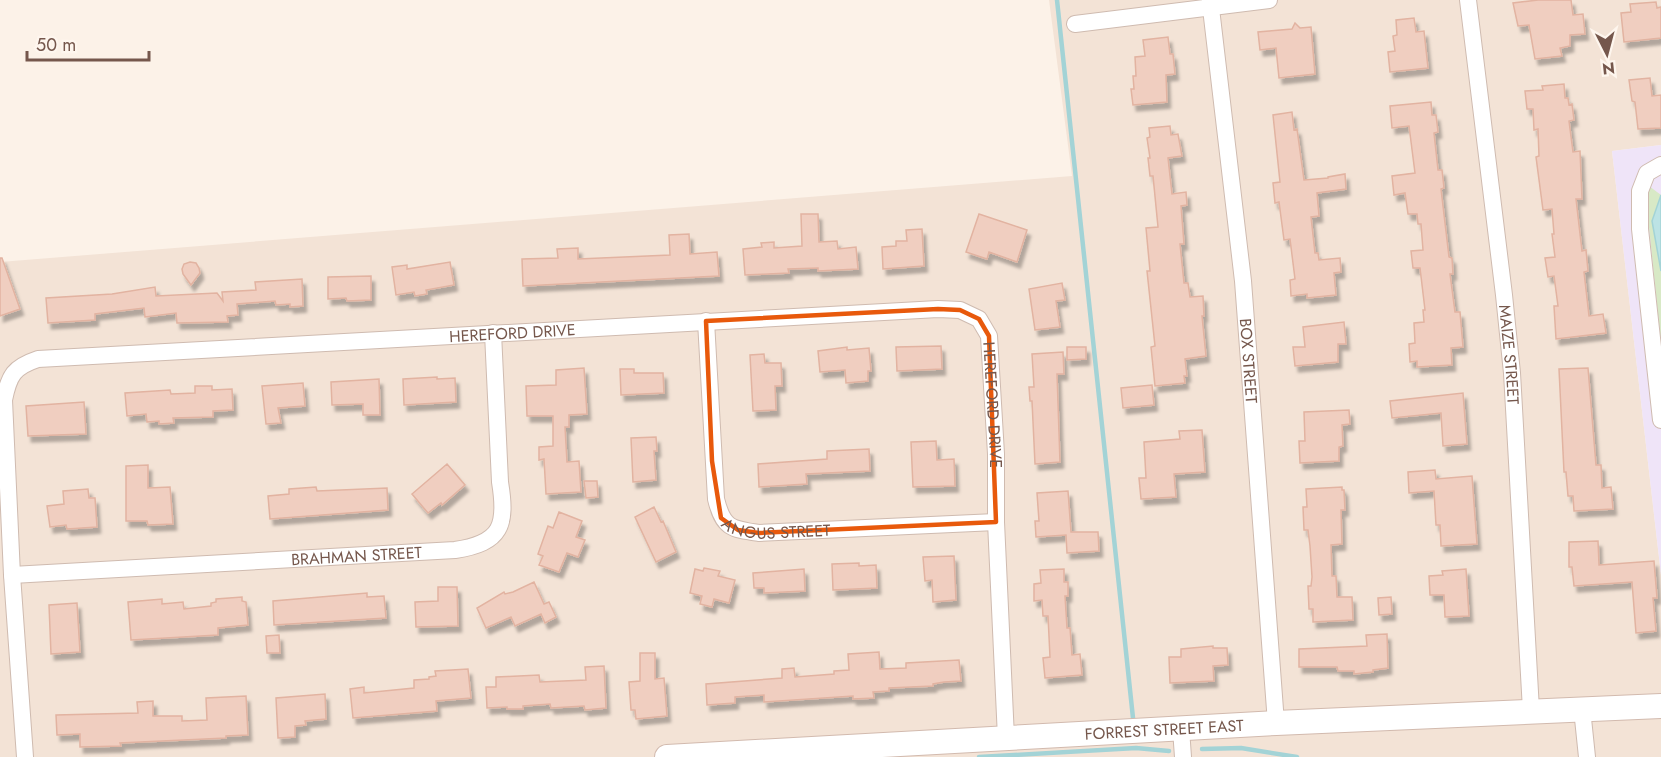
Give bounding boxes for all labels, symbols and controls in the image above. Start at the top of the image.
scale bar [27,24,148,62]
north arrow [1577,24,1637,84]
text: 50 m [36,32,76,58]
text: N [1601,56,1616,81]
street label: MAIZE STREET [1494,304,1525,406]
street label: HEREFORD DRIVE [449,318,576,348]
street label: BOX STREET [1234,318,1264,405]
street label: HEREFORD DRIVE [978,341,1008,468]
street label: ANGUS STREET [717,512,831,545]
street label: BRAHMAN STREET [290,540,423,571]
street label: FORREST STREET EAST [1084,713,1245,745]

